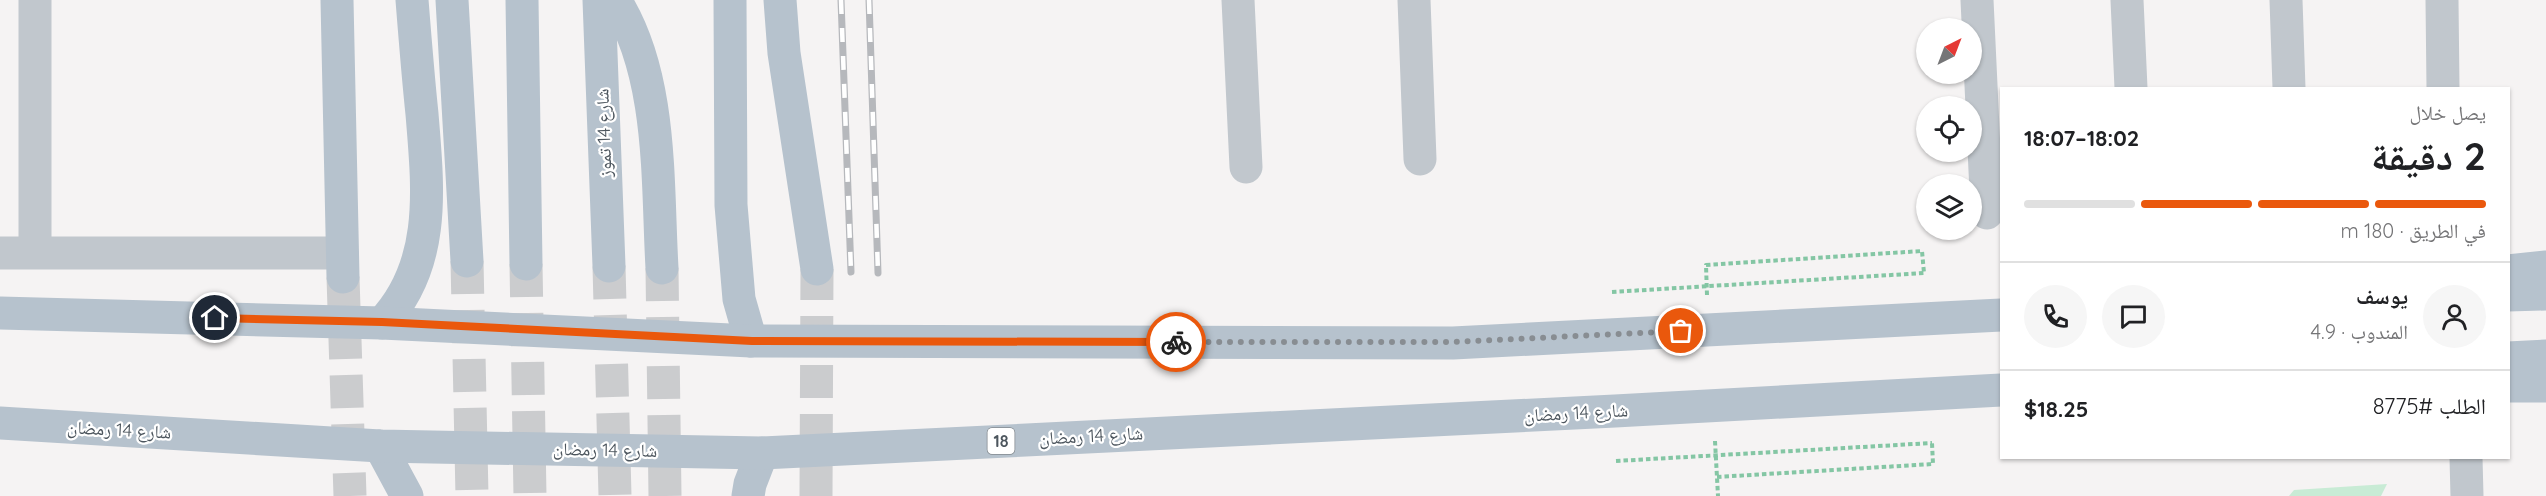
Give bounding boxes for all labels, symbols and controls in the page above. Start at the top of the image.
north arrow [1916,18,1982,84]
map controls [1916,18,1982,240]
street label: شارع 14 تموز [590,88,617,179]
button: locate [1916,96,1982,162]
text: يصل خلال [2409,100,2486,125]
text: 18:02–18:07 [2024,124,2139,152]
text: 2 دقيقة [2371,131,2486,180]
button: layers [1916,174,1982,240]
text: في الطريق · 180 m [2340,218,2486,243]
text: يوسف [2356,282,2408,310]
button: phone [2024,285,2087,348]
button: chat [2102,285,2165,348]
button: person [2423,285,2486,348]
pin [189,292,240,343]
icon: home [198,301,231,334]
pin [1655,305,1706,356]
courier [1146,312,1206,372]
icon: bag [1664,314,1697,347]
text: المندوب · 4.9 [2310,319,2408,344]
icon: bike [1160,326,1193,359]
text: الطلب #8775 [2373,392,2486,420]
text: $18.25 [2024,395,2088,423]
street label: شارع 14 رمضان [1523,398,1629,427]
street label: شارع 14 رمضان [66,415,172,444]
street label: شارع 14 رمضان [1038,421,1144,450]
road number: 18 [988,428,1014,454]
street label: شارع 14 رمضان [553,437,657,462]

